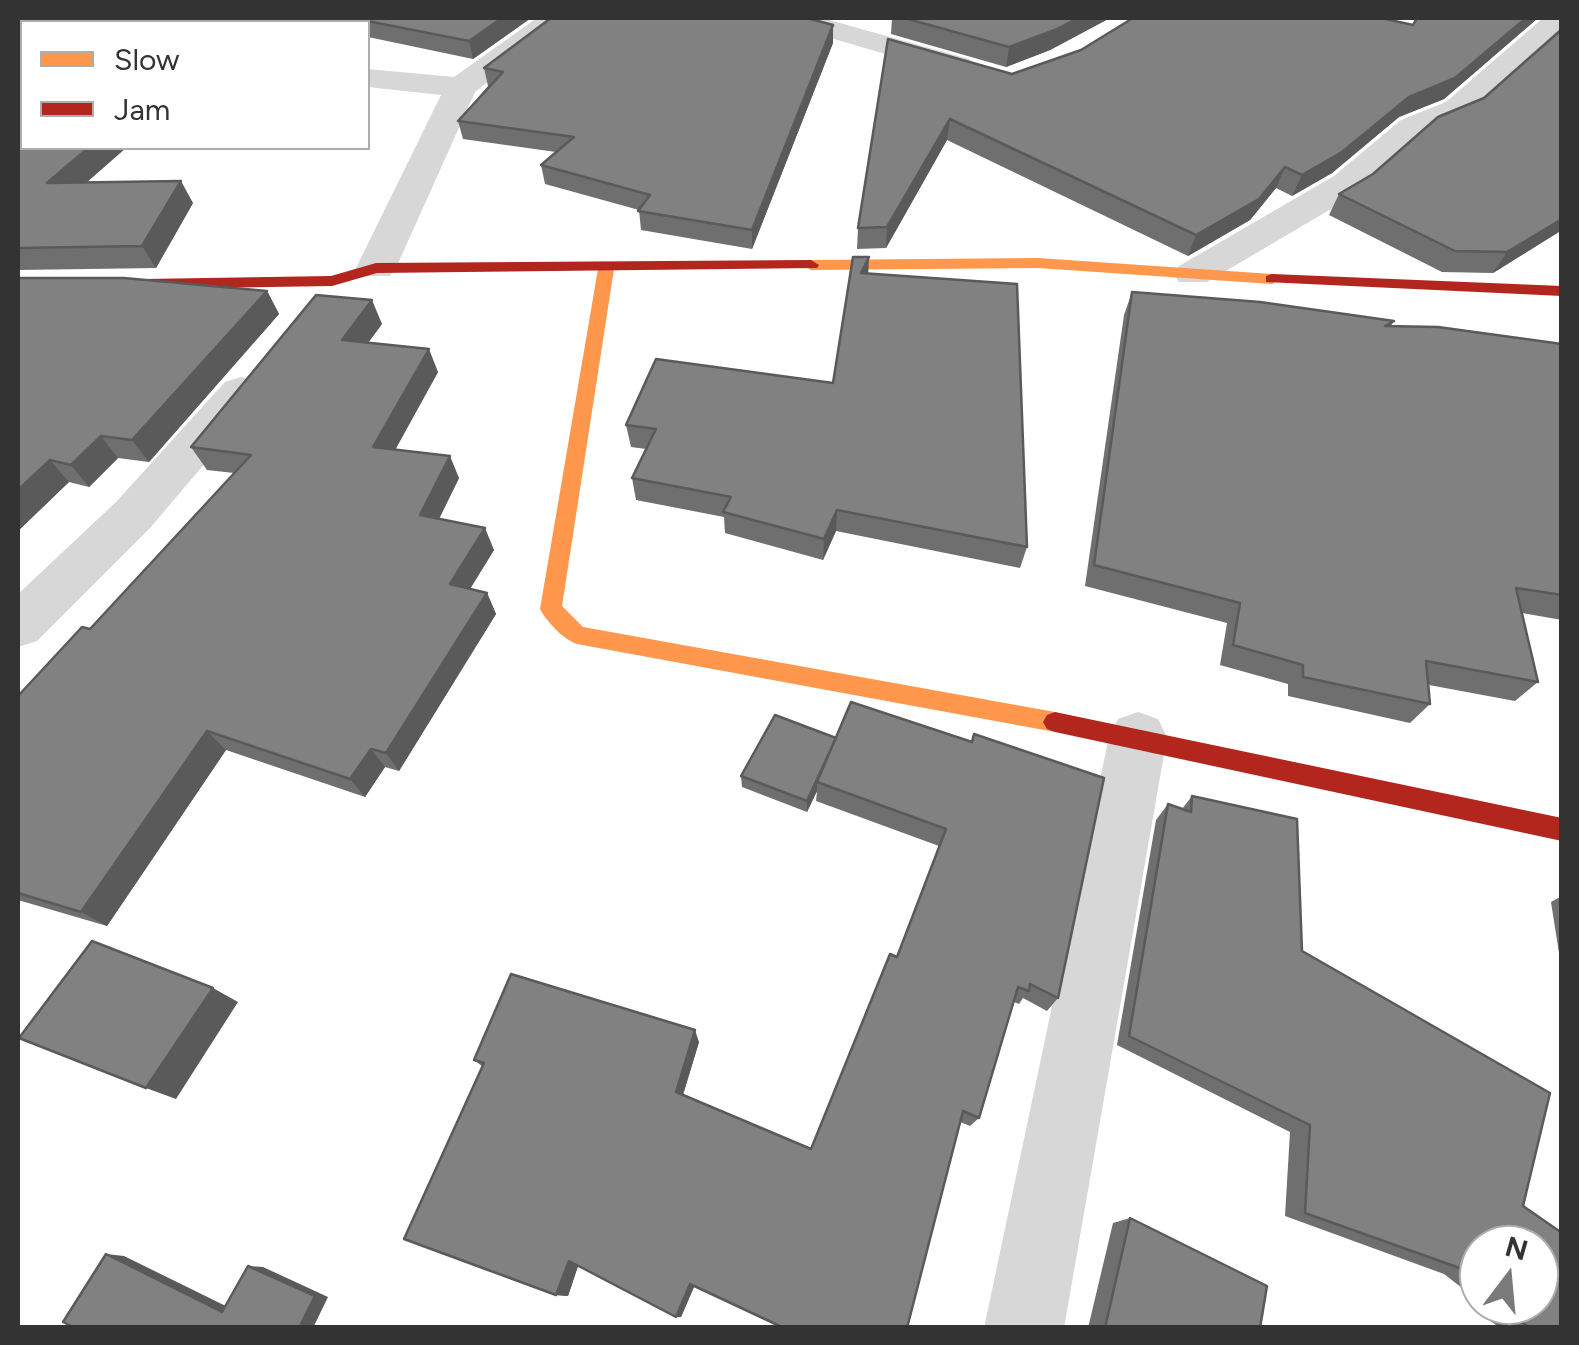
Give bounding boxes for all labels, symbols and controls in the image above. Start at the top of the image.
legend [20,20,370,150]
text: Slow [114,41,180,78]
text: Jam [114,91,170,128]
north arrow [1459,1225,1559,1325]
text: N [1502,1229,1532,1267]

